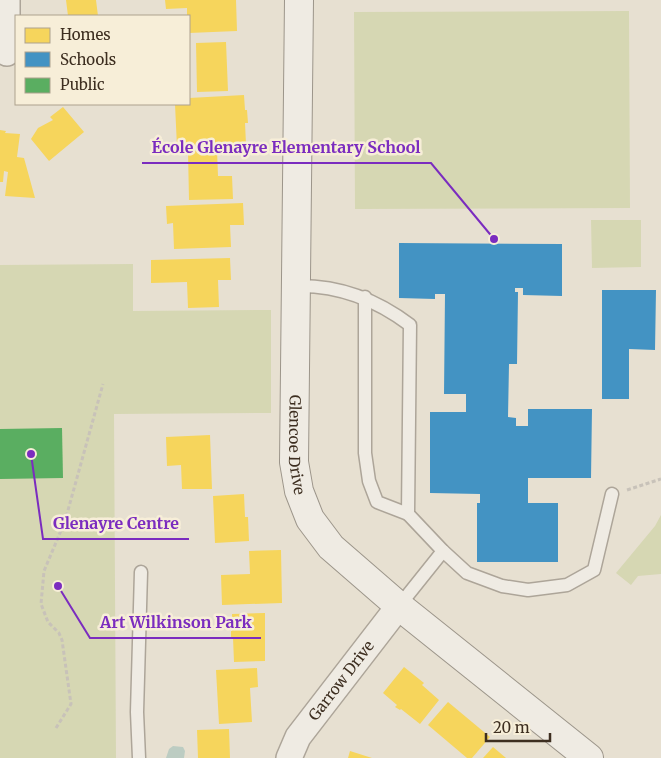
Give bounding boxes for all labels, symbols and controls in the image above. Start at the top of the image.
legend [15,15,190,105]
text: Homes [60,25,111,44]
text: Schools [60,50,116,69]
text: Public [60,75,105,94]
callout: École Glenayre Elementary School [142,132,431,163]
text: École Glenayre Elementary School [151,137,421,157]
street label: Glencoe Drive [285,395,310,496]
callout: Glenayre Centre [43,508,189,539]
text: Glenayre Centre [53,513,179,533]
callout: Art Wilkinson Park [90,607,261,638]
text: Art Wilkinson Park [99,612,253,632]
street label: Garrow Drive [304,636,378,724]
scale bar [486,710,550,742]
text: 20 m [493,718,530,737]

